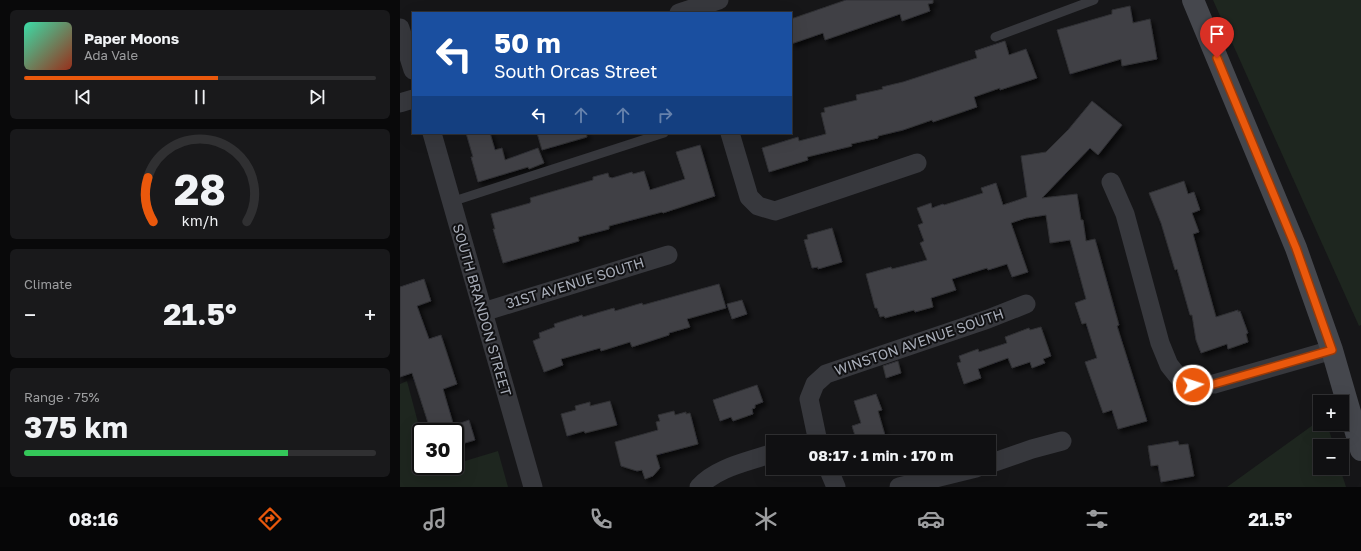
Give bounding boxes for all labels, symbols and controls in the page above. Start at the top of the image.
pin [1200,17,1234,58]
icon: arrive [1206,23,1228,45]
text: 50 m [494,26,561,59]
icon: left [428,28,480,80]
text: Paper Moons [84,29,179,47]
text: Ada Vale [84,47,138,63]
text: South Orcas Street [494,60,657,82]
icon: previous [72,86,94,108]
icon: pause [189,86,211,108]
icon: next [306,86,328,108]
icon: left [528,104,550,126]
icon: ahead [570,104,592,126]
icon: ahead [612,104,634,126]
icon: right [654,104,676,126]
text: 28 [174,164,226,214]
text: km/h [182,211,218,228]
street label: SOUTH BRANDON STREET [450,222,515,398]
street label: 31ST AVENUE SOUTH [504,253,646,312]
text: Climate [24,276,72,292]
text: 21.5° [163,296,237,332]
text: − [24,301,36,328]
text: + [364,301,376,328]
street label: WINSTON AVENUE SOUTH [832,305,1006,379]
position arrow [1172,364,1214,406]
text: Range · 75% [24,389,99,405]
map controls [1313,395,1349,475]
button: + [1313,395,1349,431]
text: 375 km [24,409,128,445]
speed limit sign: 30 [412,423,464,475]
button: − [1313,439,1349,475]
text: 08:17 · 1 min · 170 m [809,446,953,464]
icon: directions [256,505,284,533]
icon: music [421,505,449,533]
icon: phone [587,505,615,533]
icon: climate [752,505,780,533]
icon: car [917,505,945,533]
icon: filters [1083,505,1111,533]
text: 08:16 [69,508,118,530]
text: 21.5° [1248,508,1292,530]

